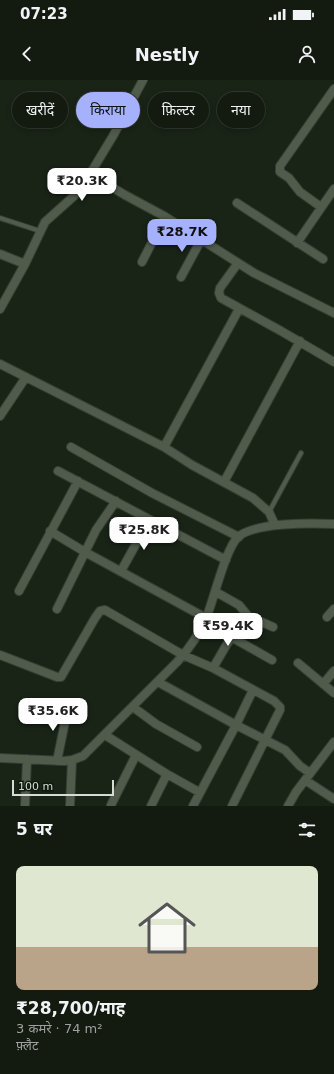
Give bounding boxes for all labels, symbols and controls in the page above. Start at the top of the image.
text: 07:23 [20,5,68,23]
icon: back [16,43,38,65]
icon: person [296,43,318,65]
text: Nestly [135,44,199,65]
chip: खरीदें [12,92,68,128]
chip: किराया [76,92,140,128]
chip: फ़िल्टर [148,92,209,128]
chip: नया [217,92,265,128]
pin: ₹20.3K [49,168,115,202]
text: ₹20.3K [56,173,108,188]
pin: ₹28.7K [149,219,215,253]
text: ₹28.7K [156,224,208,239]
pin: ₹25.8K [111,517,177,551]
text: ₹25.8K [118,522,170,537]
pin: ₹59.4K [195,613,261,647]
text: ₹59.4K [202,618,254,633]
pin: ₹35.6K [20,698,86,732]
text: ₹35.6K [27,703,79,718]
scale bar [12,778,114,797]
text: 100 m [18,780,53,793]
text: 5 घर [16,819,52,839]
icon: filters [296,819,318,841]
icon: home [131,892,203,964]
text: ₹28,700/माह [16,998,125,1018]
text: 3 कमरे · 74 m² [16,1021,102,1036]
text: फ़्लैट [16,1038,39,1053]

